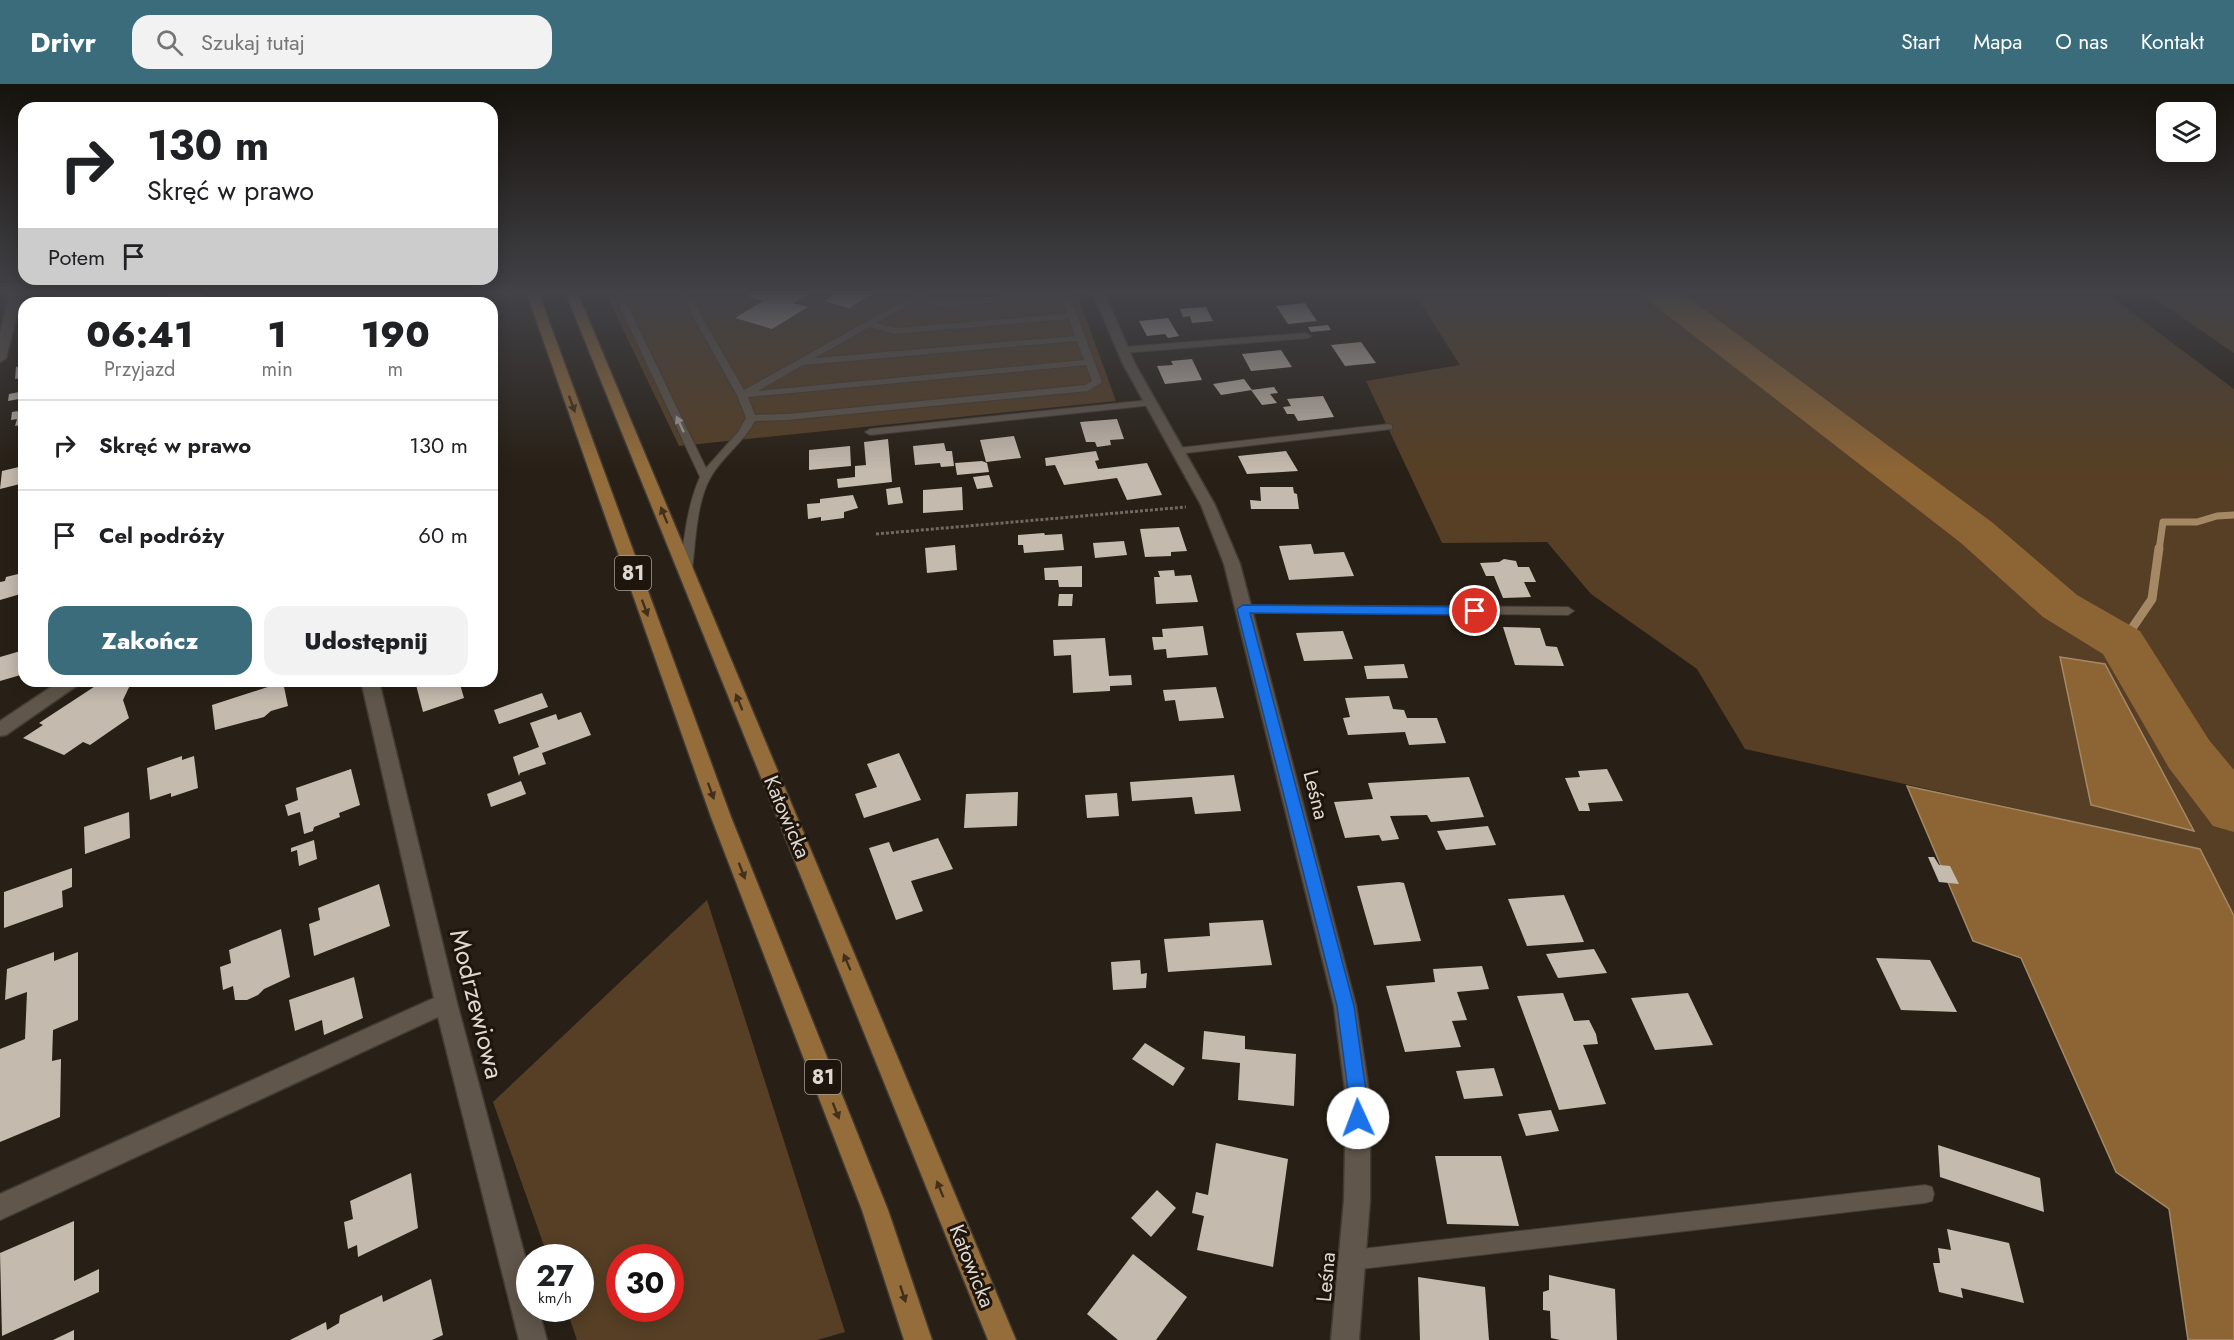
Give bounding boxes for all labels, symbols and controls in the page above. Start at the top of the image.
search box [132,15,552,69]
text: Drivr [30,22,96,63]
icon: search [153,26,186,59]
text: Szukaj tutaj [201,26,305,58]
text: Start [1901,27,1940,57]
text: Mapa [1973,27,2022,57]
text: O nas [2055,27,2108,57]
text: Kontakt [2141,27,2204,57]
map controls [2156,102,2216,162]
button: layers [2156,102,2216,162]
text: 130 m [147,115,269,176]
icon: right [48,126,126,204]
text: Skręć w prawo [147,171,314,210]
icon: arrive [117,240,150,273]
text: Potem [48,241,105,273]
text: 06:41 [86,308,193,360]
text: 1 [268,308,287,360]
text: 190 [361,308,430,360]
text: Przyjazd [104,355,175,384]
text: min [261,355,293,384]
text: m [388,355,403,384]
one-way arrow [568,395,578,413]
one-way arrow [676,415,685,432]
icon: right [48,429,81,462]
text: Skręć w prawo [99,429,251,461]
text: 130 m [409,429,468,461]
one-way arrow [659,506,669,524]
icon: arrive [48,519,81,552]
text: Cel podróży [99,519,224,551]
text: 60 m [418,519,468,551]
road number: 81 [615,556,651,590]
pin [1449,585,1500,636]
icon: arrive [1458,594,1491,627]
one-way arrow [641,599,651,617]
button: Zakończ [48,606,252,675]
button: Udostępnij [264,606,468,675]
one-way arrow [734,693,743,711]
street label: Leśna [1295,767,1337,823]
street label: Katowicka [756,771,818,863]
one-way arrow [707,782,717,800]
one-way arrow [738,862,747,880]
street label: Modrzewiowa [440,925,514,1083]
one-way arrow [842,952,852,970]
road number: 81 [805,1060,841,1094]
position arrow [1326,1086,1390,1150]
one-way arrow [832,1102,841,1120]
one-way arrow [935,1179,945,1197]
street label: Katowicka [942,1220,1002,1312]
speed limit sign: 30 [606,1244,684,1322]
street label: Leśna [1309,1251,1343,1303]
text: 27 [536,1254,574,1297]
one-way arrow [899,1285,908,1303]
text: km/h [538,1287,572,1309]

